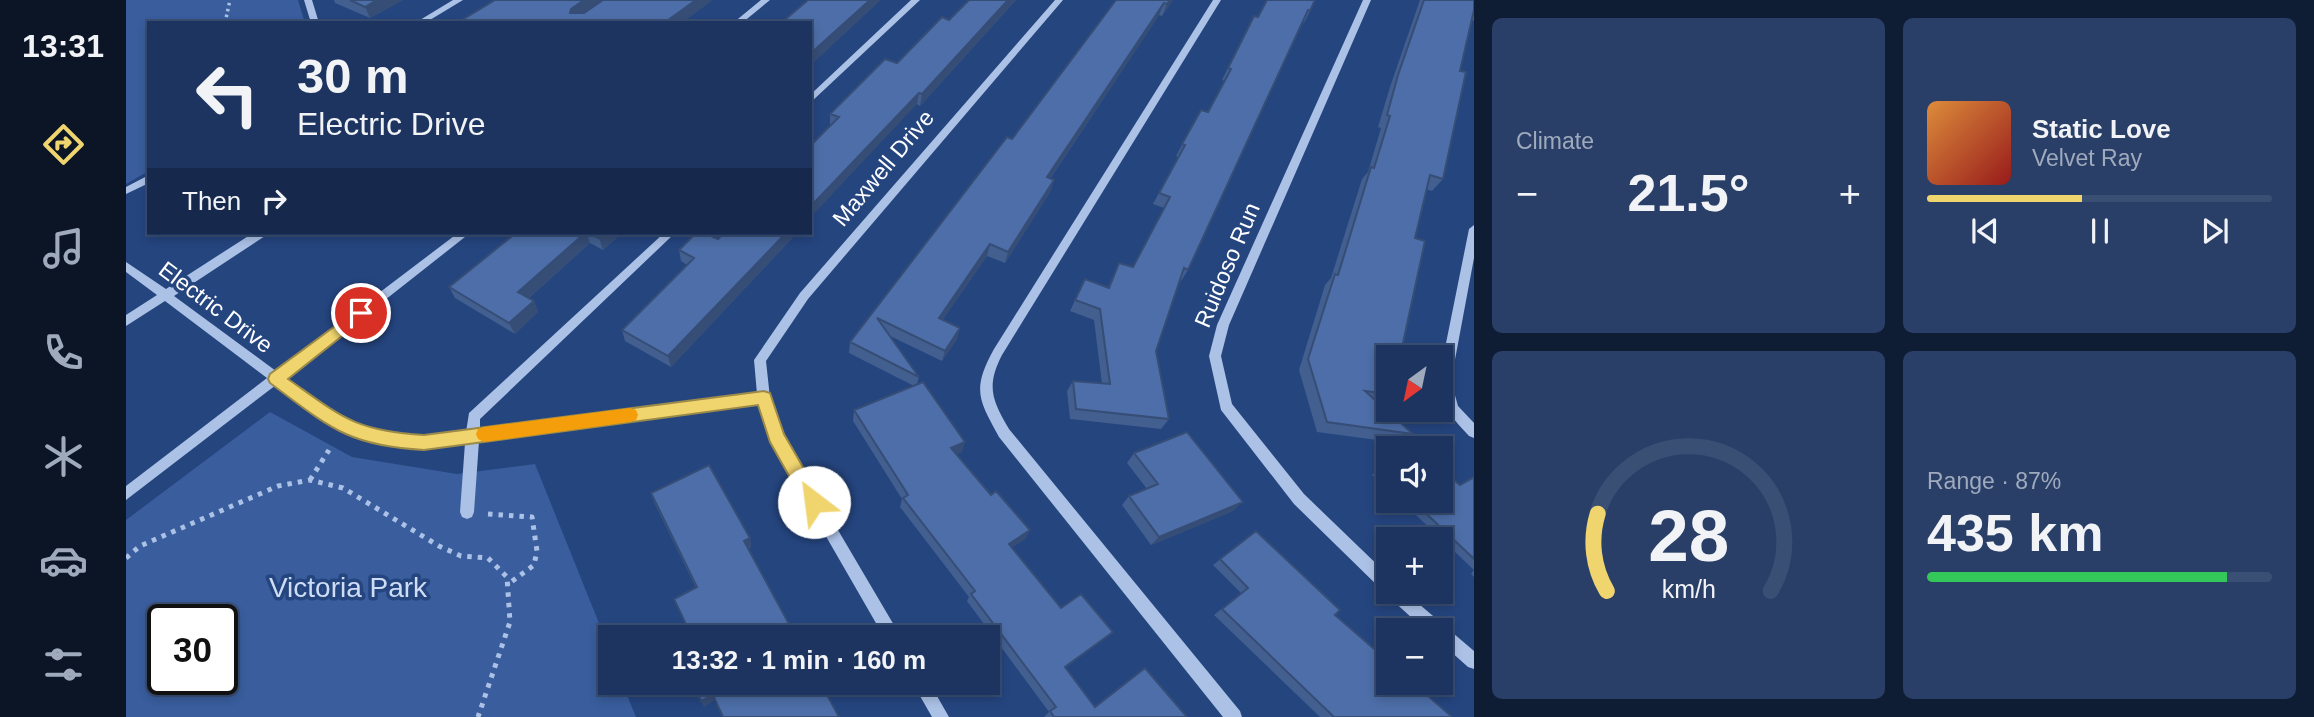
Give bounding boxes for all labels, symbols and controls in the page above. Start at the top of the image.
text: 13:31 [22,28,104,64]
icon: left [182,49,273,140]
text: 30 m [297,49,409,103]
street label: Maxwell Drive [827,105,939,231]
text: Electric Drive [297,106,485,142]
text: Static Love [2032,114,2171,144]
icon: directions [39,120,88,169]
text: Climate [1516,128,1594,154]
text: Velvet Ray [2032,145,2142,171]
text: 21.5° [1627,164,1750,222]
text: − [1516,173,1538,215]
text: + [1839,173,1861,215]
icon: right [255,182,293,220]
text: Then [182,186,241,216]
street label: Ruidoso Run [1189,199,1265,331]
icon: previous [1966,212,2004,250]
icon: pause [2081,212,2119,250]
icon: next [2196,212,2234,250]
icon: music [39,224,88,273]
street label: Electric Drive [154,256,278,358]
pin [331,283,391,343]
icon: arrive [342,294,380,332]
icon: phone [39,328,88,377]
north arrow [1376,345,1452,422]
map controls [1376,345,1453,695]
icon: climate [39,432,88,481]
button: sound [1376,436,1453,513]
position arrow [777,465,851,539]
text: Range · 87% [1927,468,2061,494]
text: 28 [1648,495,1729,576]
text: 435 km [1927,504,2103,562]
button: + [1376,527,1453,604]
icon: car [39,536,88,585]
park label: Victoria Park [269,572,428,603]
text: km/h [1661,575,1716,603]
speed limit sign: 30 [147,604,238,695]
button: − [1376,618,1453,695]
icon: filters [39,640,88,689]
text: 13:32 · 1 min · 160 m [672,645,926,675]

